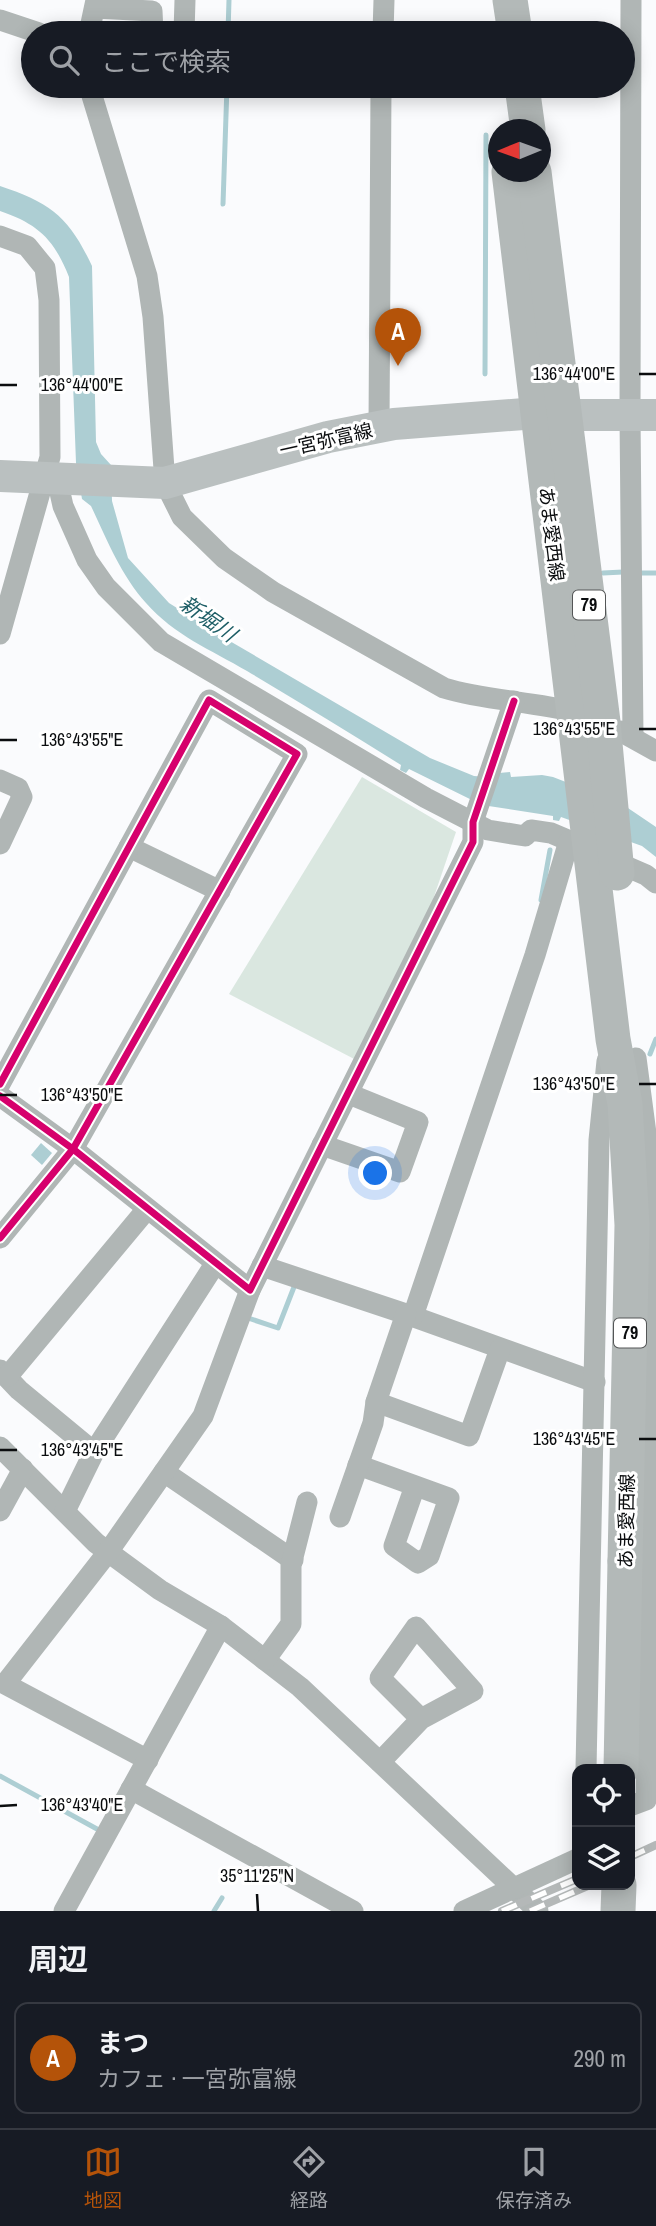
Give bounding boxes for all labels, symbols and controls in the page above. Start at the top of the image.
search box [21,21,635,98]
icon: search [45,41,83,79]
text: ここで検索 [101,44,231,79]
north arrow [488,119,551,182]
pin: A [375,308,421,366]
text: 136°44'00"E [533,361,615,386]
text: 136°44'00"E [41,372,123,397]
street label: 一宮弥富線 [277,417,375,463]
street label: あま愛西線 [533,485,571,583]
water label: 新堀川 [174,589,244,650]
road number: 79 [573,590,605,620]
text: 136°43'55"E [533,716,615,741]
text: 136°43'55"E [41,727,123,752]
text: 136°43'50"E [533,1071,615,1096]
text: 136°43'50"E [41,1082,123,1107]
your location [358,1156,392,1190]
road number: 79 [614,1318,646,1348]
text: 136°43'45"E [533,1426,615,1451]
text: 136°43'45"E [41,1437,123,1462]
street label: あま愛西線 [612,1473,640,1569]
map controls [572,1764,635,1890]
button: locate [572,1764,635,1827]
text: 136°43'40"E [41,1792,123,1817]
button: layers [572,1827,635,1890]
text: 35°11'25"N [220,1863,294,1888]
text: 周辺 [28,1939,88,1979]
text: まつ [97,2025,149,2060]
text: A [46,2043,60,2074]
text: 290 m [574,2043,626,2074]
text: カフェ · 一宮弥富線 [97,2063,297,2094]
tab: 地図 [84,2143,122,2213]
tab: 経路 [290,2143,328,2213]
tab: 保存済み [496,2143,572,2213]

